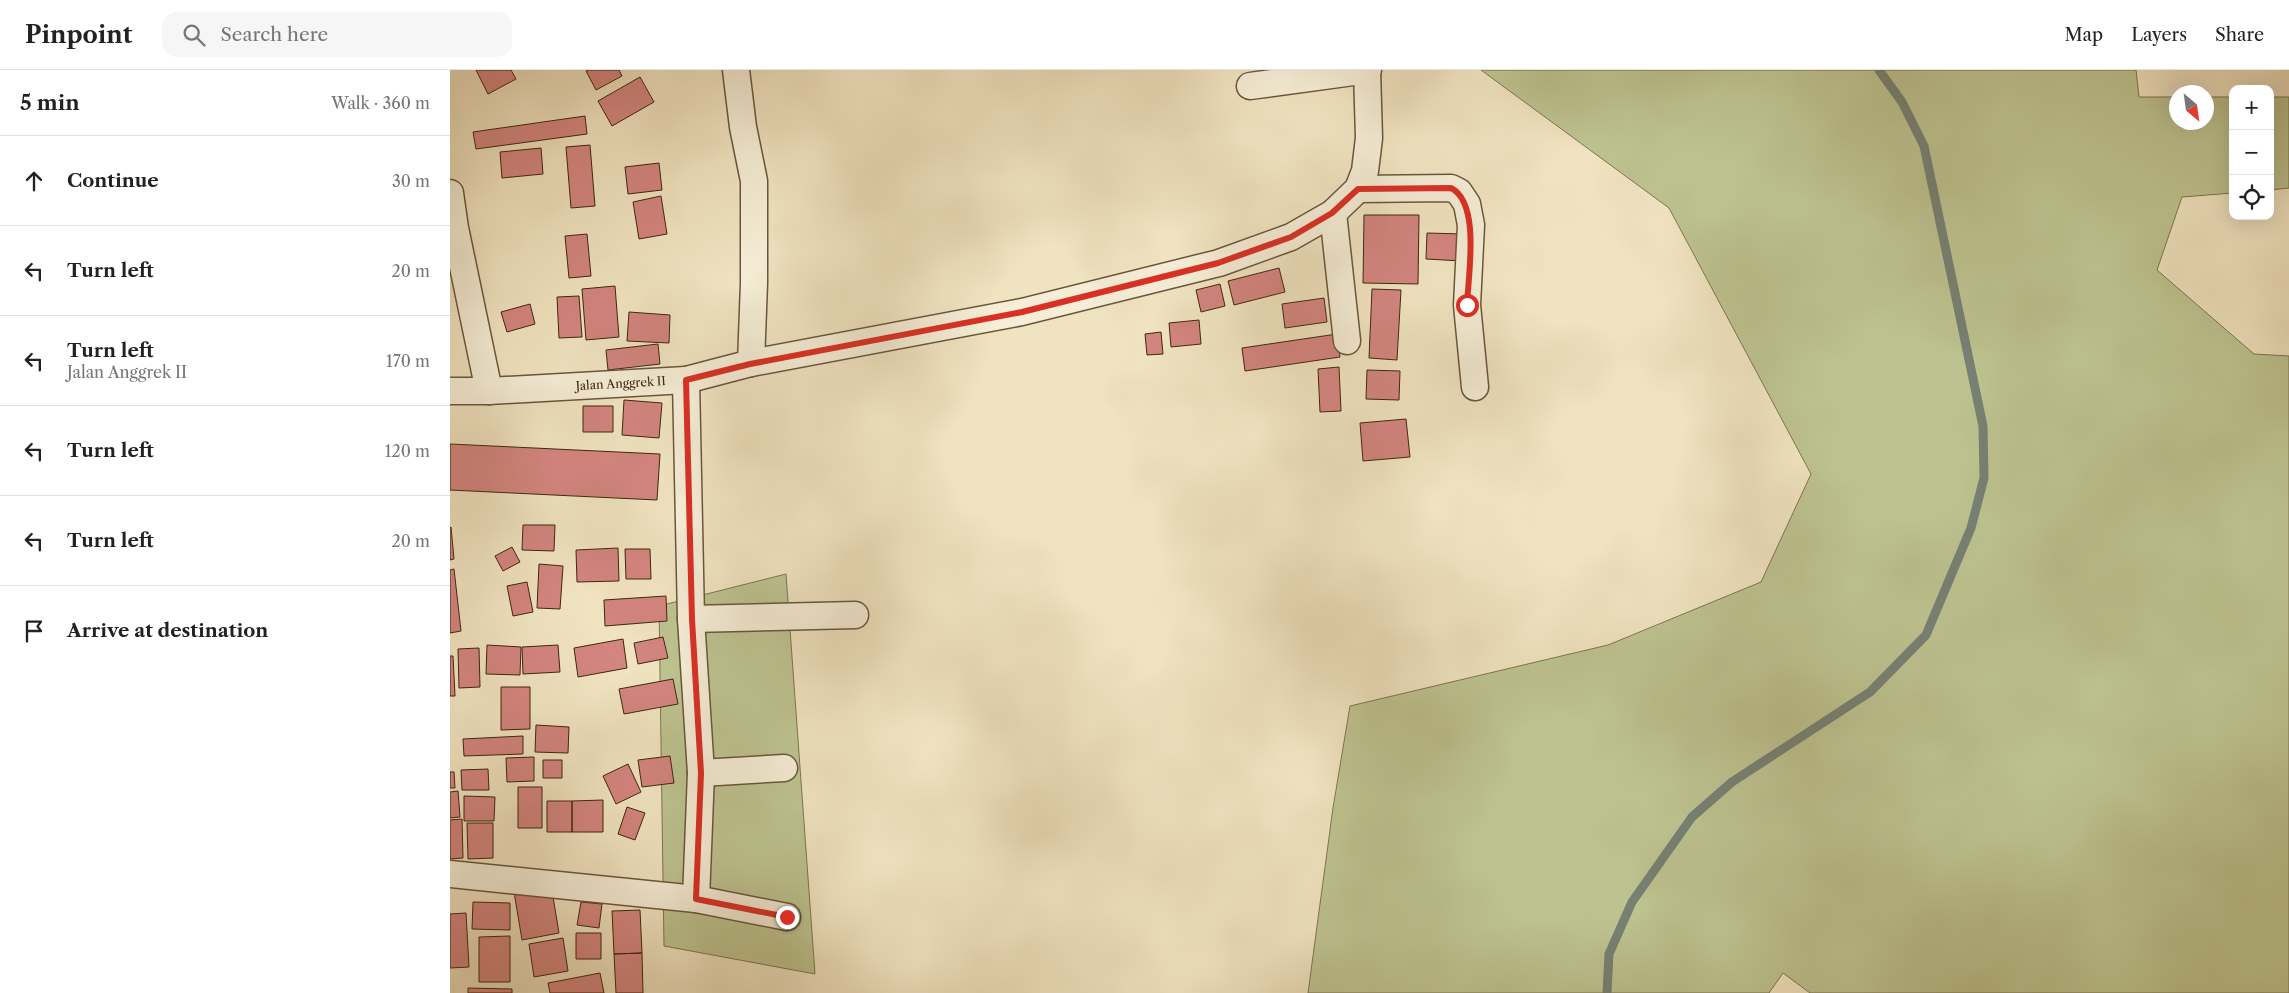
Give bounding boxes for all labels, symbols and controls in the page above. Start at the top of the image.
search box [162,12,512,57]
text: Pinpoint [25,20,132,49]
icon: search [180,21,208,49]
text: Search here [220,23,328,46]
text: Map [2065,24,2103,46]
text: Layers [2131,24,2187,46]
text: Share [2215,24,2264,46]
north arrow [2169,85,2214,130]
map controls [2229,85,2274,220]
button: + [2229,85,2274,130]
text: 5 min [20,90,80,115]
text: Walk · 360 m [331,93,430,113]
button: − [2229,130,2274,175]
icon: ahead [20,167,48,195]
text: Continue [67,169,159,192]
text: 30 m [392,171,430,191]
button: locate [2229,175,2274,220]
icon: left [20,257,48,285]
text: Turn left [67,259,154,282]
text: 20 m [391,261,430,281]
route start [1456,294,1479,317]
text: Turn left [67,339,154,362]
icon: left [20,347,48,375]
text: 170 m [386,351,430,371]
text: Jalan Anggrek II [67,362,187,382]
street label: Jalan Anggrek II [573,373,666,393]
icon: left [20,437,48,465]
text: Turn left [67,439,154,462]
text: 120 m [385,441,430,461]
icon: left [20,527,48,555]
text: Turn left [67,529,154,552]
text: 20 m [391,531,430,551]
icon: arrive [20,617,48,645]
text: Arrive at destination [67,619,268,642]
route end [776,906,799,929]

